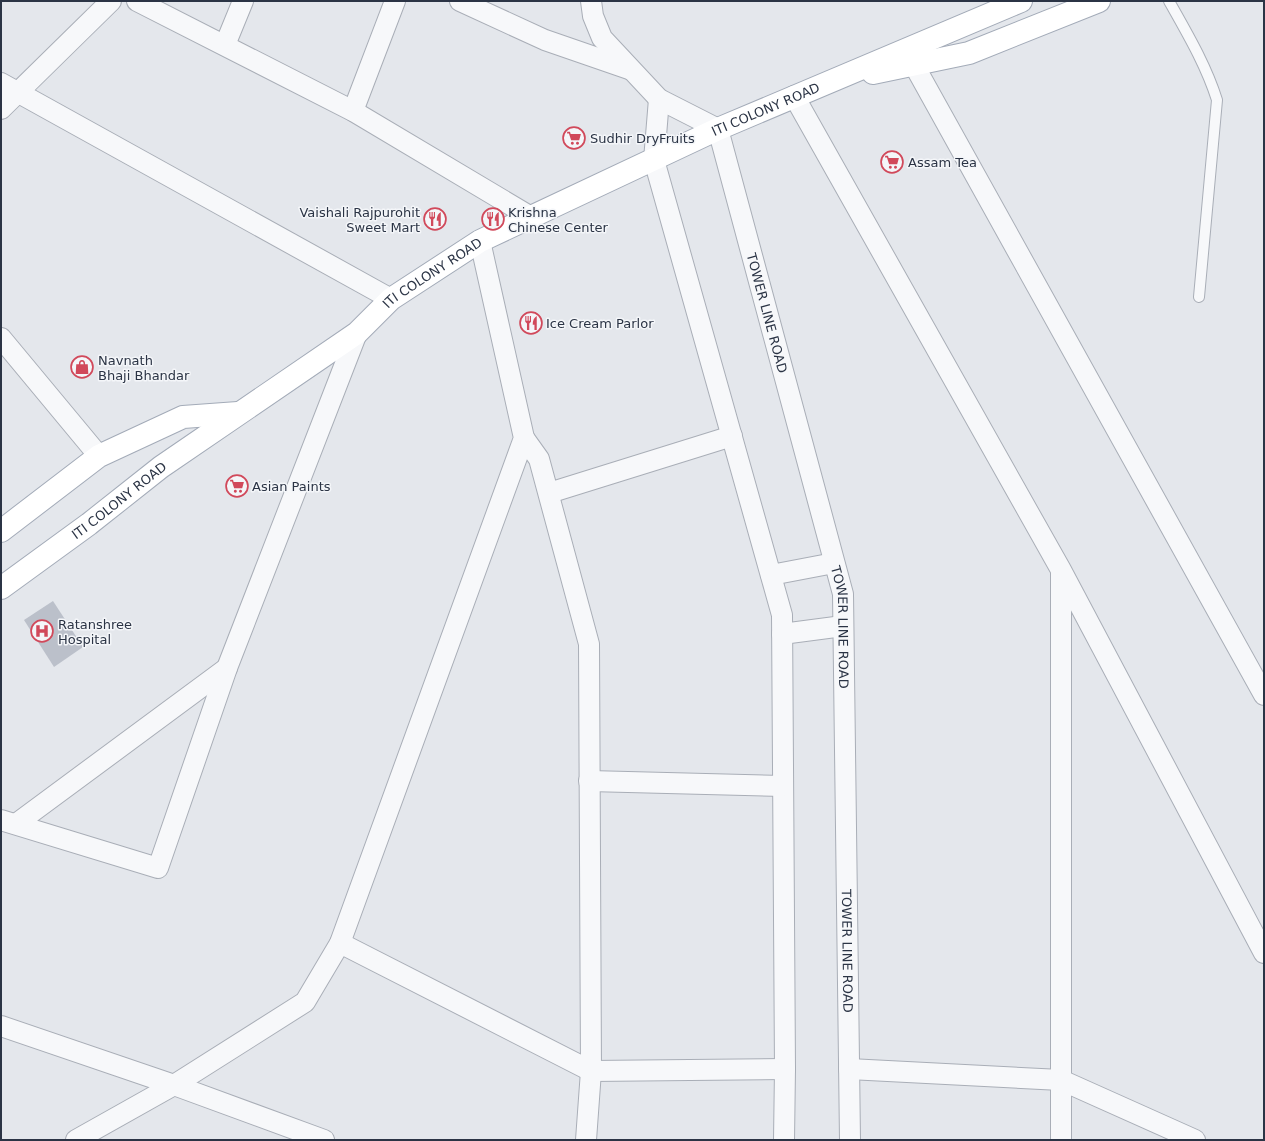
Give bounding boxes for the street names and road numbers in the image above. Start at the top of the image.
street label: ITI COLONY ROAD [709,80,822,139]
street label: ITI COLONY ROAD [380,235,485,311]
street label: TOWER LINE ROAD [743,250,790,375]
street label: ITI COLONY ROAD [69,459,169,542]
street label: TOWER LINE ROAD [828,563,851,689]
street label: TOWER LINE ROAD [839,888,855,1013]

